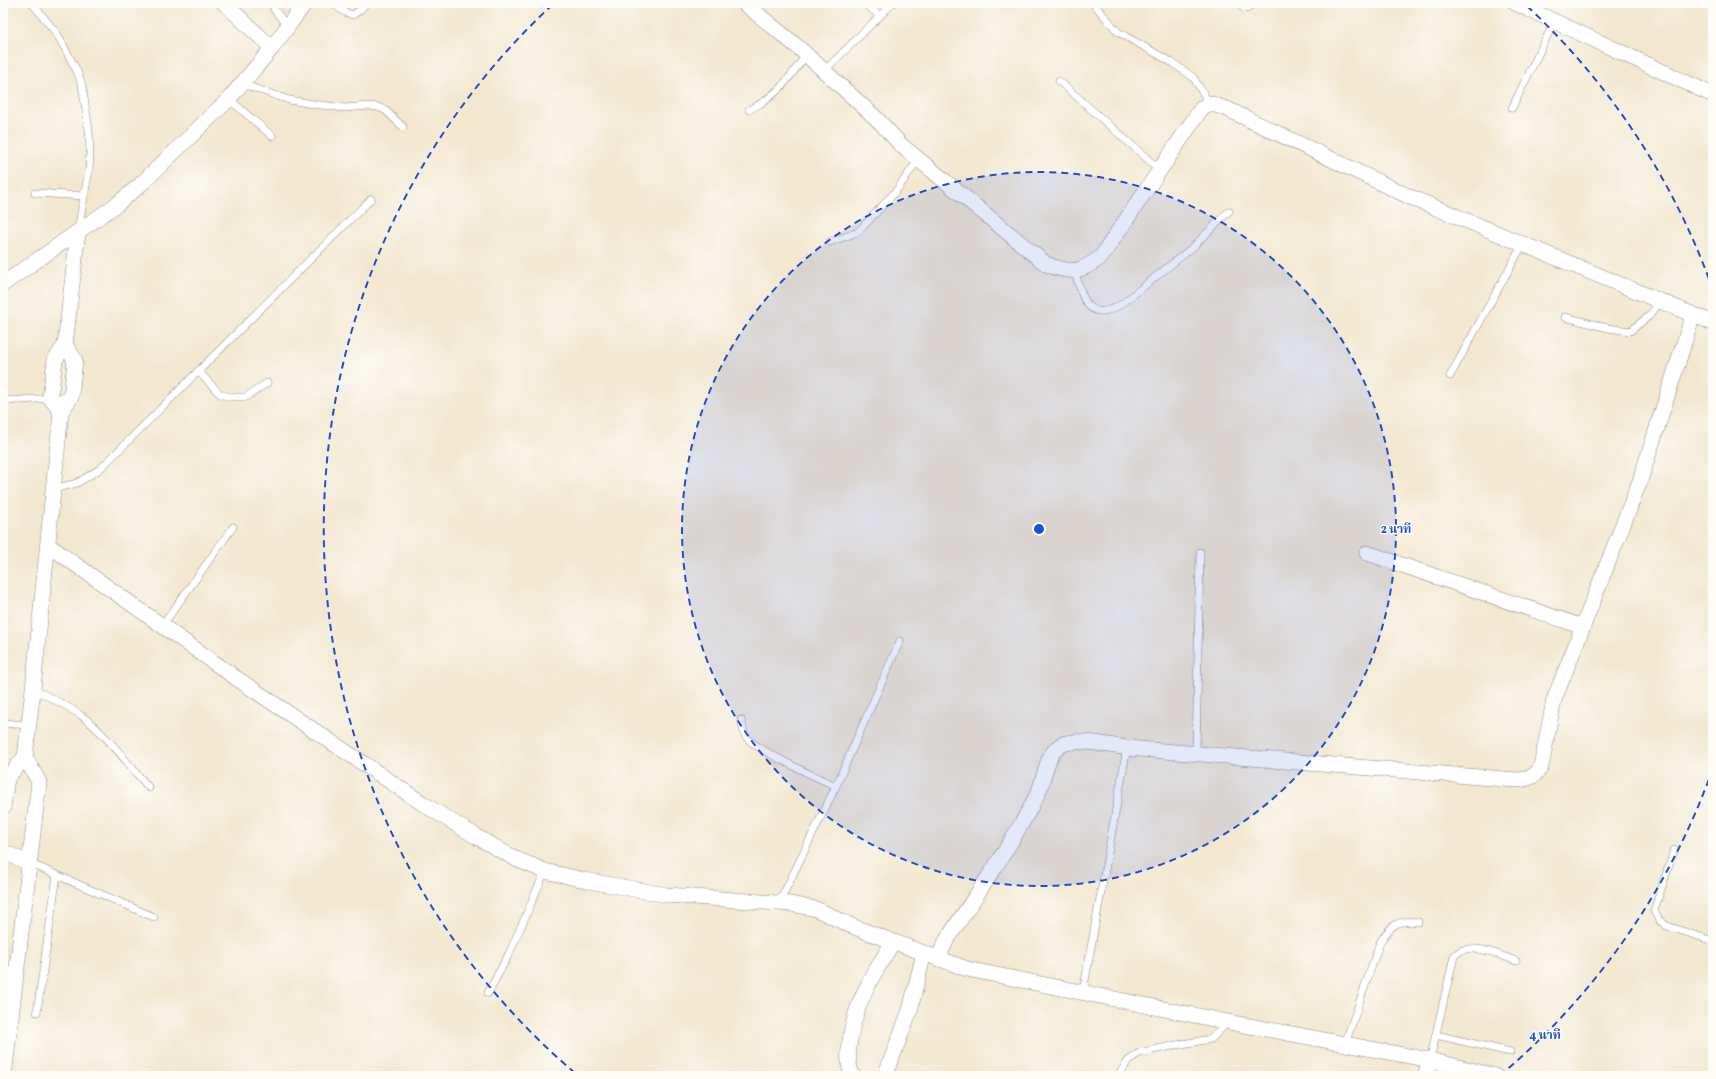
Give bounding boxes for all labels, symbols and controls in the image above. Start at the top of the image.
centre of rings [1032,522,1046,536]
text: 2 นาที [1381,522,1411,538]
text: 4 นาที [1529,1028,1561,1044]

